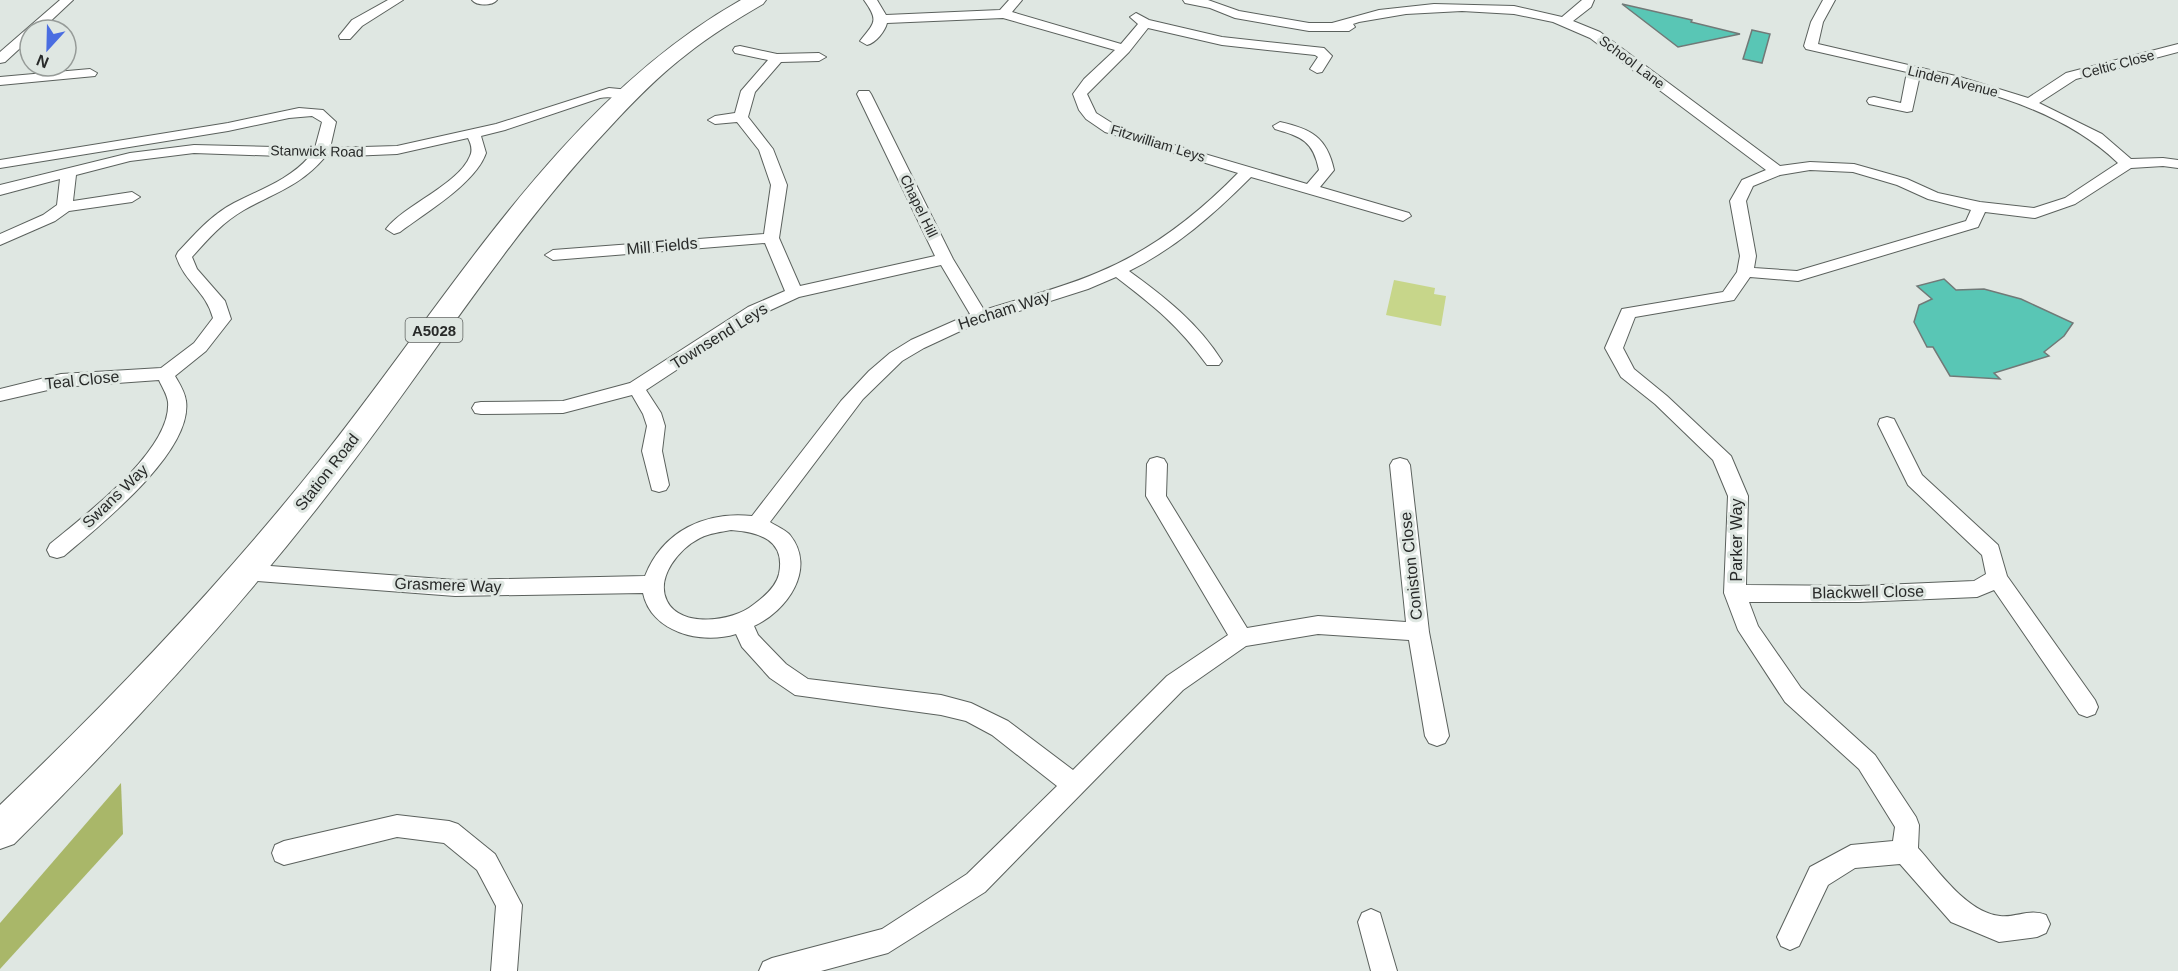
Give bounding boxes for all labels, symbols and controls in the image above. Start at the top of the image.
north arrow [18,18,78,78]
street label: School Lane [1596,32,1668,92]
street label: Celtic Close [2080,47,2156,81]
text: N [34,51,51,71]
street label: Linden Avenue [1906,62,2000,100]
street label: Fitzwilliam Leys [1109,121,1207,165]
street label: Stanwick Road [270,142,364,160]
street label: Chapel Hill [897,172,941,240]
street label: Mill Fields [626,234,698,258]
street label: Hecham Way [956,287,1052,333]
street label: Townsend Leys [668,300,770,372]
road number: A5028 [406,318,462,342]
street label: Teal Close [44,368,120,392]
street label: Station Road [292,430,362,514]
street label: Swans Way [79,461,151,531]
street label: Parker Way [1728,499,1745,581]
street label: Coniston Close [1397,511,1425,621]
street label: Grasmere Way [394,575,502,595]
street label: Blackwell Close [1812,583,1924,601]

